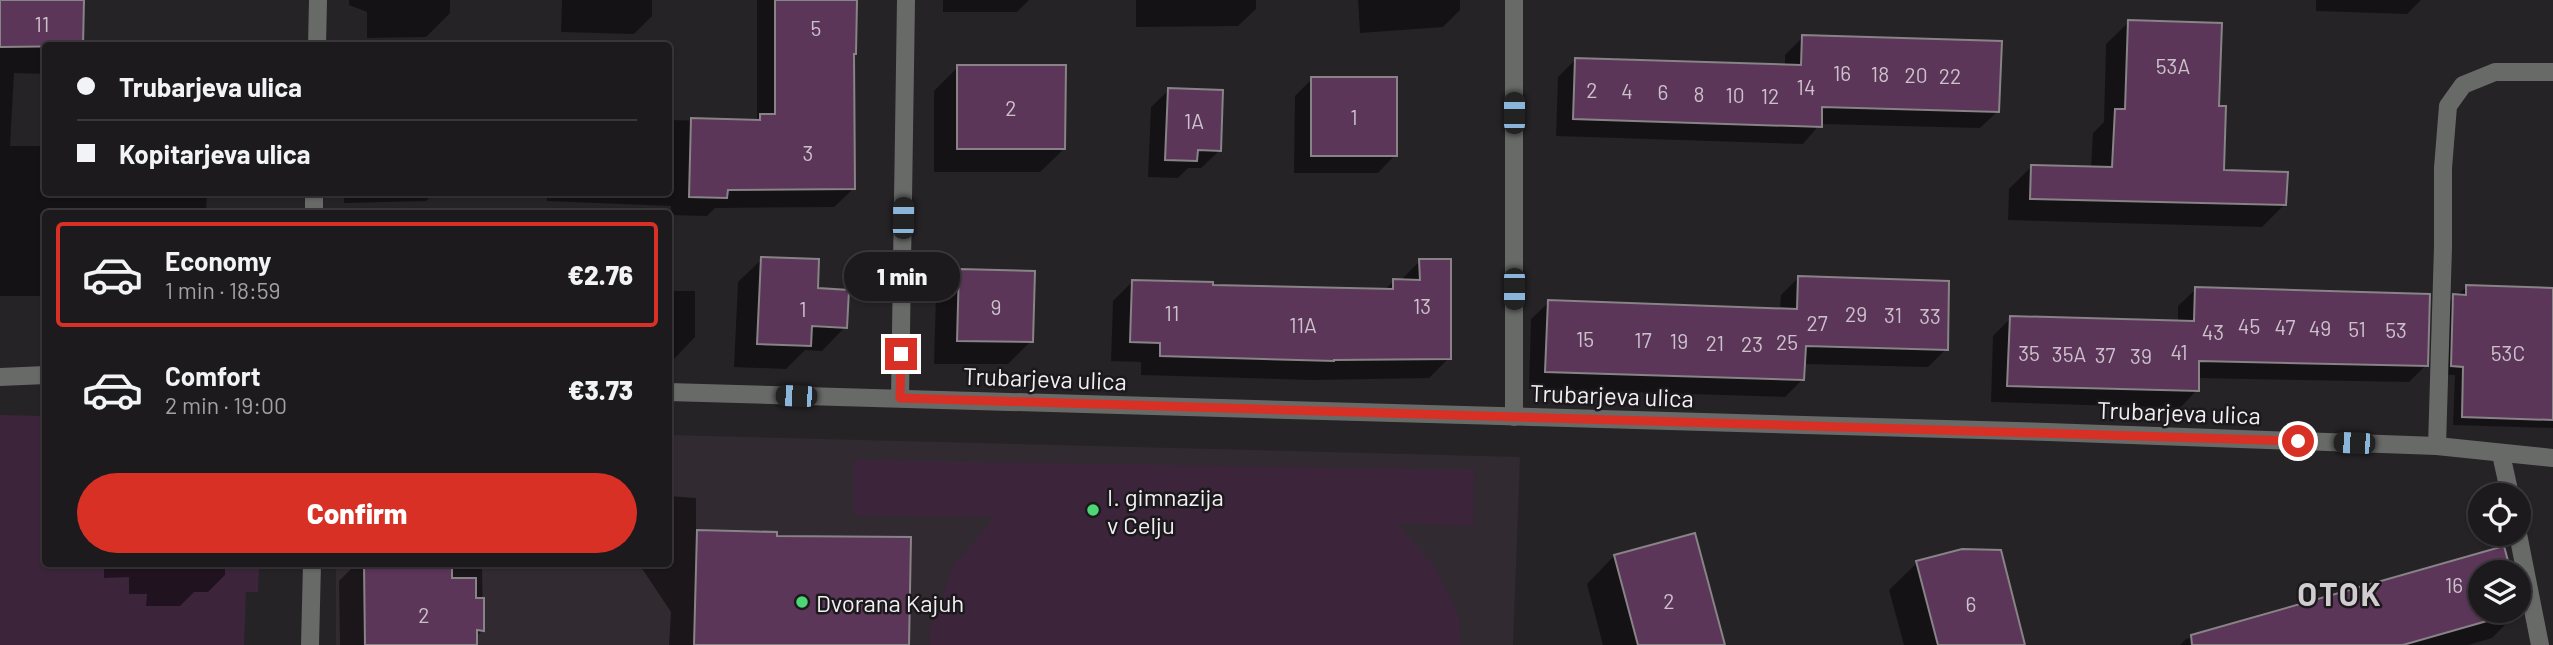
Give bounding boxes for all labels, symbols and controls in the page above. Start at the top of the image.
house number: 11 [35,11,49,36]
house number: 5 [811,15,821,40]
house number: 53A [2156,53,2190,78]
house number: 16 [1833,60,1851,85]
house number: 18 [1871,61,1889,86]
house number: 20 [1904,62,1928,87]
house number: 22 [1939,63,1961,88]
text: Trubarjeva ulica [119,71,302,102]
house number: 14 [1797,74,1815,99]
house number: 2 [1586,77,1598,102]
house number: 4 [1621,78,1633,103]
house number: 6 [1658,79,1668,104]
house number: 8 [1694,81,1704,106]
house number: 10 [1725,82,1745,107]
house number: 12 [1761,83,1779,108]
car [1504,92,1525,134]
house number: 2 [1005,95,1017,120]
house number: 1 [1350,104,1358,129]
house number: 1A [1184,108,1204,133]
text: Kopitarjeva ulica [119,138,310,169]
house number: 3 [803,140,813,165]
car [893,197,914,239]
icon: car [81,243,144,306]
text: Economy [165,245,271,276]
callout: 1 min [843,252,959,302]
text: €2.76 [568,259,633,290]
text: 1 min [877,262,927,290]
car [1504,268,1525,310]
text: 1 min · 18:59 [165,276,281,304]
house number: 13 [1413,293,1431,318]
house number: 9 [991,294,1001,319]
house number: 1 [799,296,807,321]
house number: 11 [1165,300,1179,325]
house number: 29 [1845,301,1867,326]
house number: 31 [1884,302,1902,327]
house number: 33 [1919,303,1941,328]
house number: 27 [1806,310,1828,335]
house number: 11A [1289,312,1317,337]
house number: 45 [2238,313,2260,338]
house number: 47 [2275,314,2296,339]
house number: 49 [2309,315,2331,340]
house number: 51 [2348,316,2366,341]
house number: 53 [2385,317,2407,342]
house number: 43 [2202,319,2224,344]
house number: 15 [1576,326,1594,351]
house number: 17 [1634,327,1652,352]
house number: 19 [1670,328,1688,353]
house number: 25 [1776,329,1798,354]
house number: 21 [1706,330,1724,355]
house number: 23 [1741,331,1763,356]
route end [885,338,917,370]
house number: 41 [2171,339,2188,364]
house number: 35 [2018,340,2040,365]
house number: 53C [2491,340,2525,365]
house number: 35A [2052,341,2086,366]
house number: 37 [2095,342,2115,367]
house number: 39 [2130,343,2152,368]
icon: car [81,358,144,421]
text: Comfort [165,360,261,391]
street label: Trubarjeva ulica [963,361,1127,395]
text: €3.73 [568,374,633,405]
street label: Trubarjeva ulica [1530,378,1694,412]
car [775,385,818,407]
text: 2 min · 19:00 [165,391,287,419]
street label: Trubarjeva ulica [2097,395,2261,429]
route start [2282,425,2314,457]
car [2333,432,2376,454]
button: Confirm [77,473,637,553]
place label: I. gimnazija v Celju [1107,482,1224,539]
map controls [2468,483,2531,623]
button: locate [2468,483,2531,546]
marker: I. gimnazija v Celju [1085,502,1101,518]
button: layers [2468,560,2531,623]
house number: 16 [2445,572,2463,597]
district label: OTOK [2297,574,2383,612]
place label: Dvorana Kajuh [816,588,964,617]
house number: 2 [1663,588,1675,613]
house number: 6 [1966,591,1976,616]
marker: Dvorana Kajuh [794,594,810,610]
house number: 2 [418,602,430,627]

